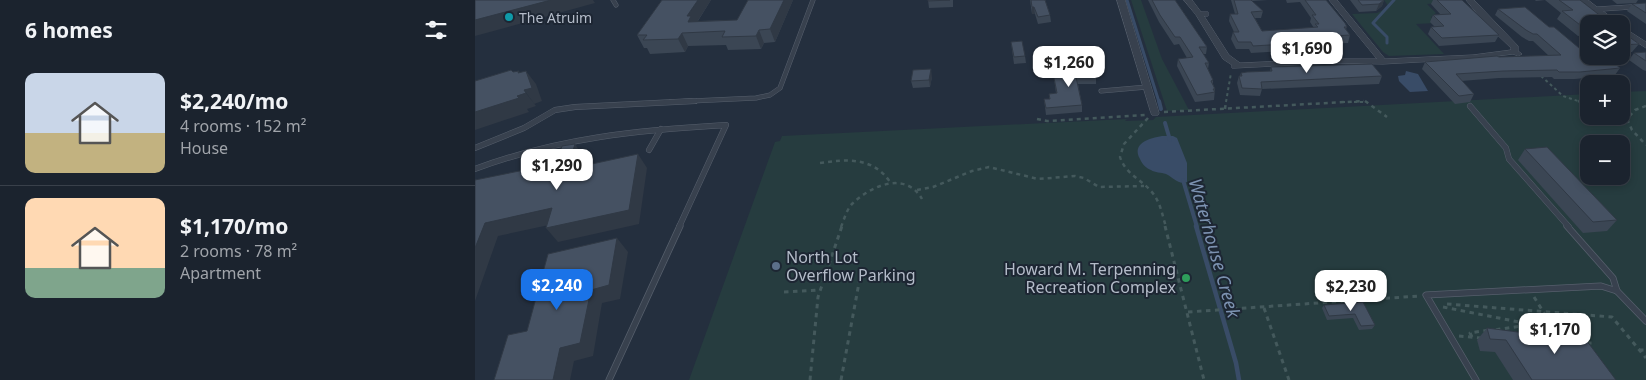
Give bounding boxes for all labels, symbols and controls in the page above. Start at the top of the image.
place label: The Atruim [519,8,592,27]
marker: The Atruim [503,11,515,23]
map controls [1580,15,1630,185]
button: layers [1580,15,1630,65]
text: 6 homes [25,16,113,44]
icon: filters [422,16,450,44]
pin: $1,690 [1266,32,1348,74]
text: $1,690 [1282,37,1332,59]
pin: $1,260 [1028,46,1110,88]
text: $1,260 [1044,51,1094,73]
button: + [1580,75,1630,125]
text: $2,240/mo [180,87,288,115]
icon: home [65,93,125,153]
text: 4 rooms · 152 m² [180,115,306,137]
button: − [1580,135,1630,185]
text: House [180,137,228,159]
pin: $1,290 [516,148,598,191]
text: $1,290 [532,154,582,176]
water label: Waterhouse Creek [1184,175,1247,322]
text: $1,170/mo [180,212,288,240]
icon: home [65,218,125,278]
text: 2 rooms · 78 m² [180,240,297,262]
place label: North Lot Overflow Parking [786,246,916,286]
place label: Howard M. Terpenning Recreation Complex [1004,258,1177,298]
marker: North Lot Overflow Parking [770,260,782,272]
text: Apartment [180,262,261,284]
pin: $2,240 [516,268,598,311]
pin: $2,230 [1310,270,1392,312]
marker: Howard M. Terpenning Recreation Complex [1180,272,1192,284]
text: $2,240 [532,274,582,296]
text: $2,230 [1326,275,1376,297]
pin: $1,170 [1514,312,1596,355]
text: $1,170 [1530,318,1580,340]

